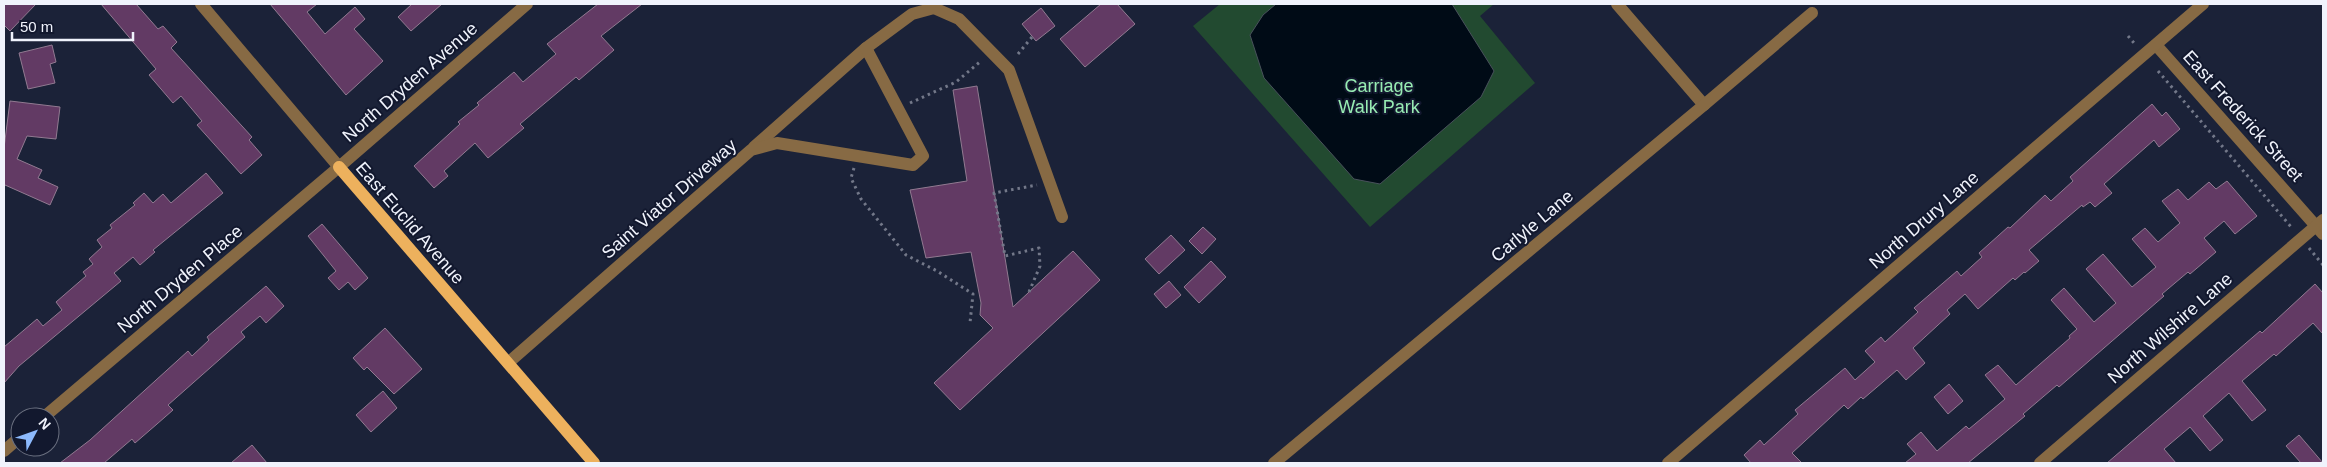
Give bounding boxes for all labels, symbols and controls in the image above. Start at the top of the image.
scale bar [12,10,134,42]
text: 50 m [20,18,53,35]
street label: North Dryden Avenue [339,18,481,146]
street label: East Frederick Street [2179,46,2307,186]
park label: Carriage Walk Park [1338,76,1421,117]
street label: Saint Viator Driveway [598,135,740,263]
street label: East Euclid Avenue [352,158,468,288]
street label: North Drury Lane [1865,167,1983,273]
street label: Carlyle Lane [1487,186,1577,266]
street label: North Dryden Place [113,221,247,337]
street label: North Wilshire Lane [2104,269,2236,387]
north arrow [10,407,60,457]
text: N [35,414,54,433]

